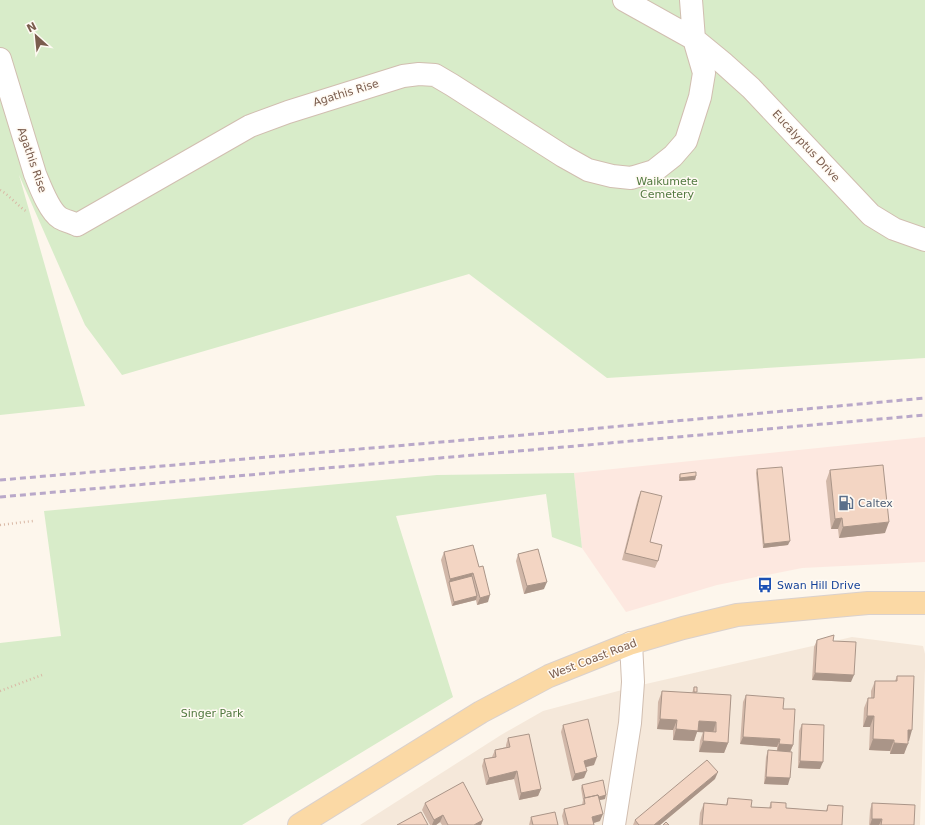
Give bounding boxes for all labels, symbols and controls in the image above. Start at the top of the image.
north arrow [16,16,56,56]
text: N [25,20,39,35]
street label: Agathis Rise [312,77,381,109]
street label: Eucalyptus Drive [769,108,843,185]
street label: Agathis Rise [15,126,49,194]
park label: Waikumete Cemetery [636,175,698,201]
fuel station icon: Caltex [837,494,855,512]
place label: Caltex [858,497,893,510]
bus stop icon: Swan Hill Drive [756,576,774,594]
place label: Swan Hill Drive [777,579,861,592]
street label: West Coast Road [547,636,639,682]
park label: Singer Park [181,707,244,720]

